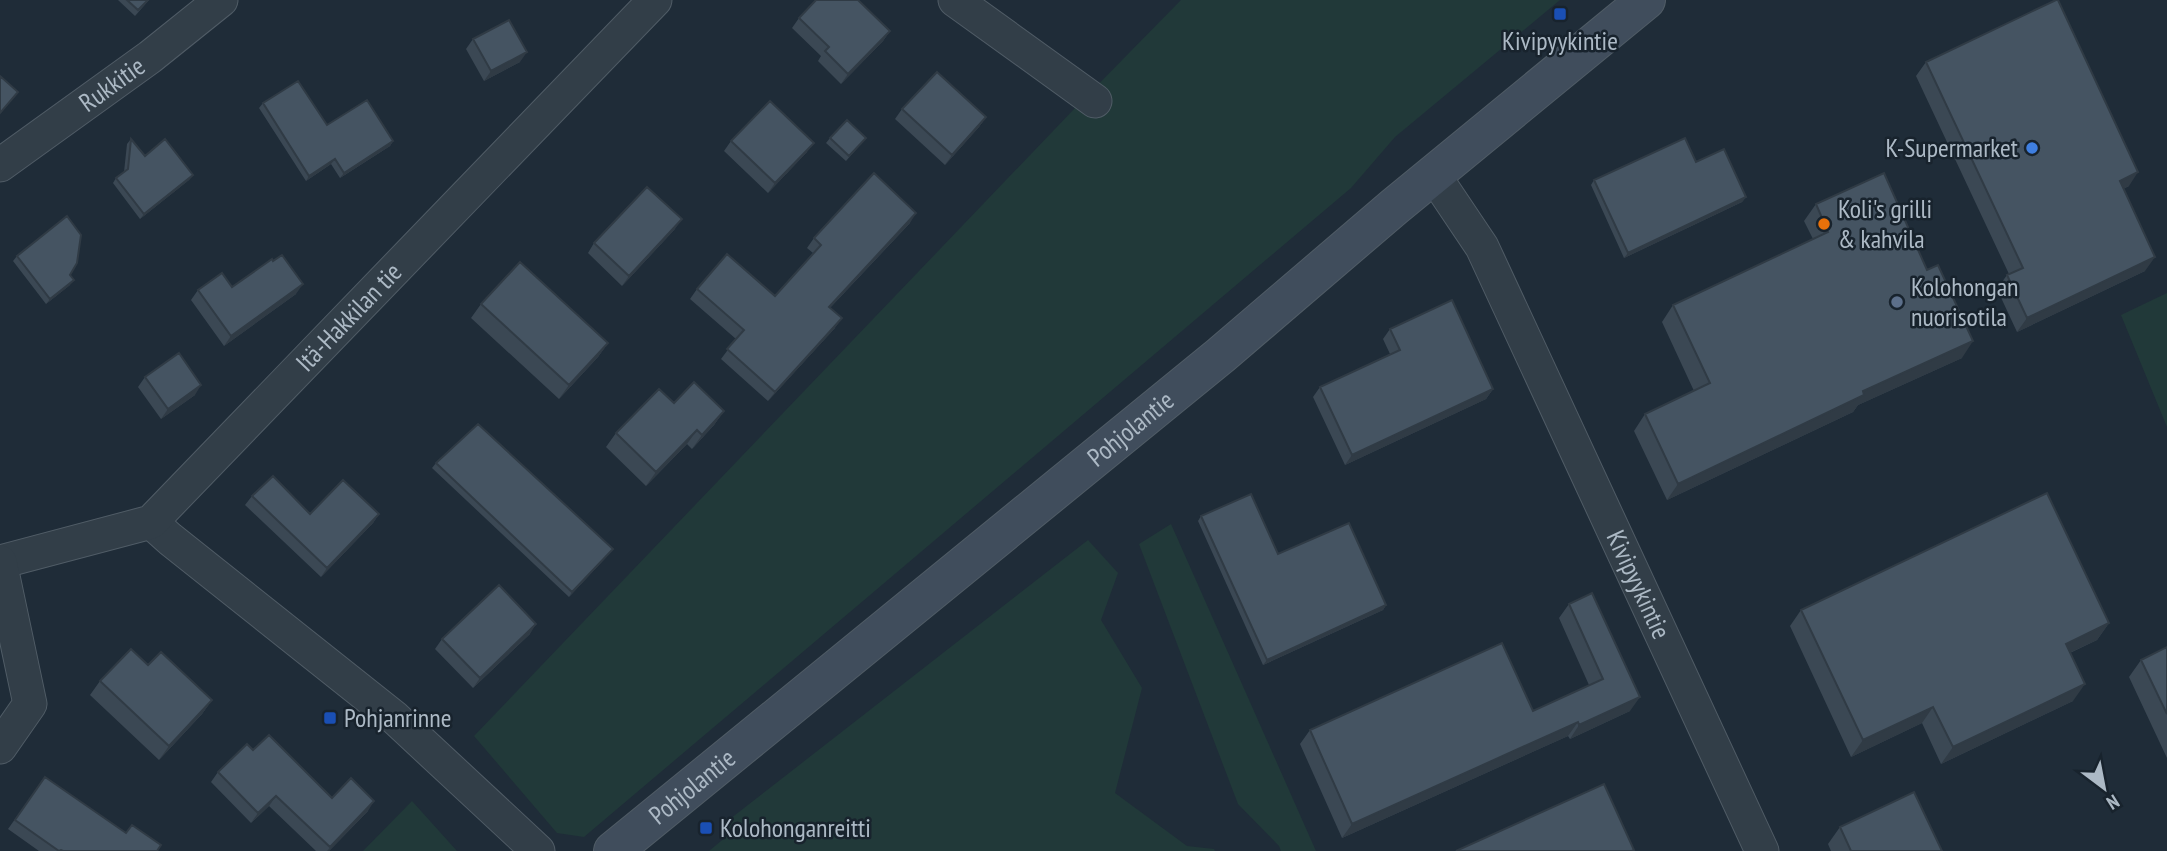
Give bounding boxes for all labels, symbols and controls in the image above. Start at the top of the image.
marker: Kivipyykintie [1552,6,1568,22]
place label: Kivipyykintie [1502,24,1618,57]
street label: Rukkitie [72,49,151,119]
place label: K-Supermarket [1886,131,2018,164]
marker: K-Supermarket [2024,140,2040,156]
place label: Koli's grilli & kahvila [1838,192,1932,255]
marker: Koli's grilli & kahvila [1816,216,1832,232]
street label: Itä-Hakkilan tie [289,256,408,378]
place label: Kolohongan nuorisotila [1911,270,2018,333]
marker: Kolohongan nuorisotila [1889,294,1905,310]
street label: Pohjolantie [1080,383,1180,473]
street label: Kivipyykintie [1600,525,1678,644]
place label: Pohjanrinne [344,701,451,734]
marker: Pohjanrinne [322,710,338,726]
street label: Pohjolantie [642,741,742,831]
north arrow [2069,753,2139,823]
text: N [2102,790,2124,815]
place label: Kolohonganreitti [720,811,871,844]
marker: Kolohonganreitti [698,820,714,836]

